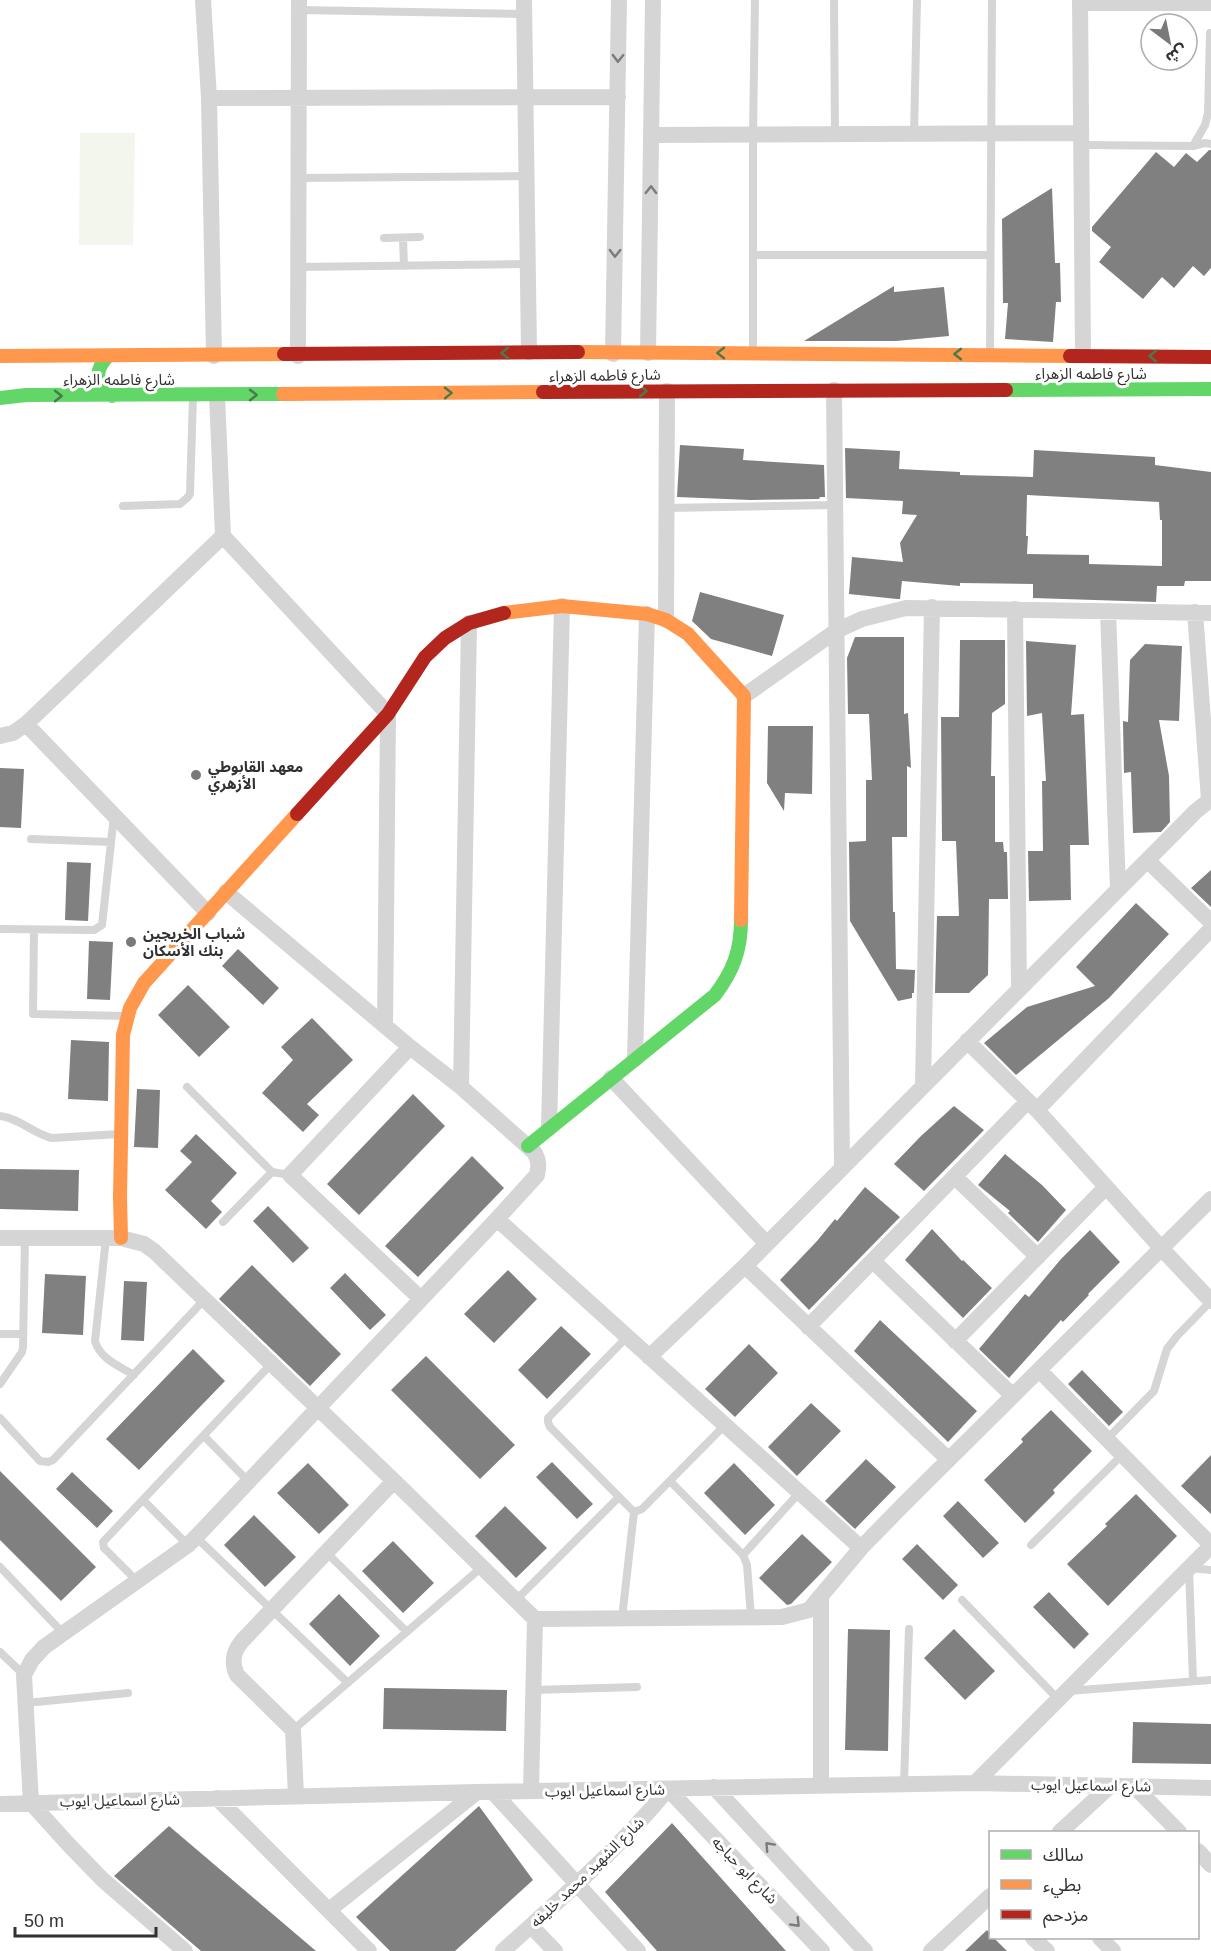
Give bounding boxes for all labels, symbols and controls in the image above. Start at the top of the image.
north arrow [1139,12,1199,72]
text: ش [1162,40,1190,67]
one-way arrow [612,54,625,63]
one-way arrow [644,186,657,195]
one-way arrow [609,249,621,258]
one-way arrow [500,347,509,359]
one-way arrow [716,347,725,359]
one-way arrow [953,348,962,360]
one-way arrow [1148,350,1157,362]
street label: شارع فاطمه الزهراء [1035,365,1147,386]
street label: شارع فاطمه الزهراء [549,366,661,388]
street label: شارع فاطمه الزهراء [63,371,175,392]
one-way arrow [639,385,648,397]
one-way arrow [444,387,453,399]
one-way arrow [249,389,258,401]
one-way arrow [54,390,63,402]
place label: معهد القابوطي الأزهري [208,758,303,795]
marker: معهد القابوطي الأزهري [189,768,203,782]
place label: شباب الخريجين بنك الأسكان [143,925,245,959]
marker: شباب الخريجين بنك الأسكان [124,935,138,949]
street label: شارع اسماعيل ايوب [1031,1775,1151,1799]
street label: شارع اسماعيل ايوب [545,1780,665,1804]
street label: شارع اسماعيل ايوب [60,1790,180,1814]
street label: شارع الشهيد محمد خليفه [527,1813,650,1933]
legend [989,1831,1199,1939]
street label: شارع ابو حباجه [706,1833,781,1910]
one-way arrow [765,1842,776,1853]
text: سالك [1043,1845,1084,1865]
text: بطيء [1043,1875,1081,1898]
scale bar [15,1900,156,1938]
text: مزدحم [1043,1905,1088,1928]
text: 50 m [24,1911,64,1931]
one-way arrow [788,1915,799,1926]

